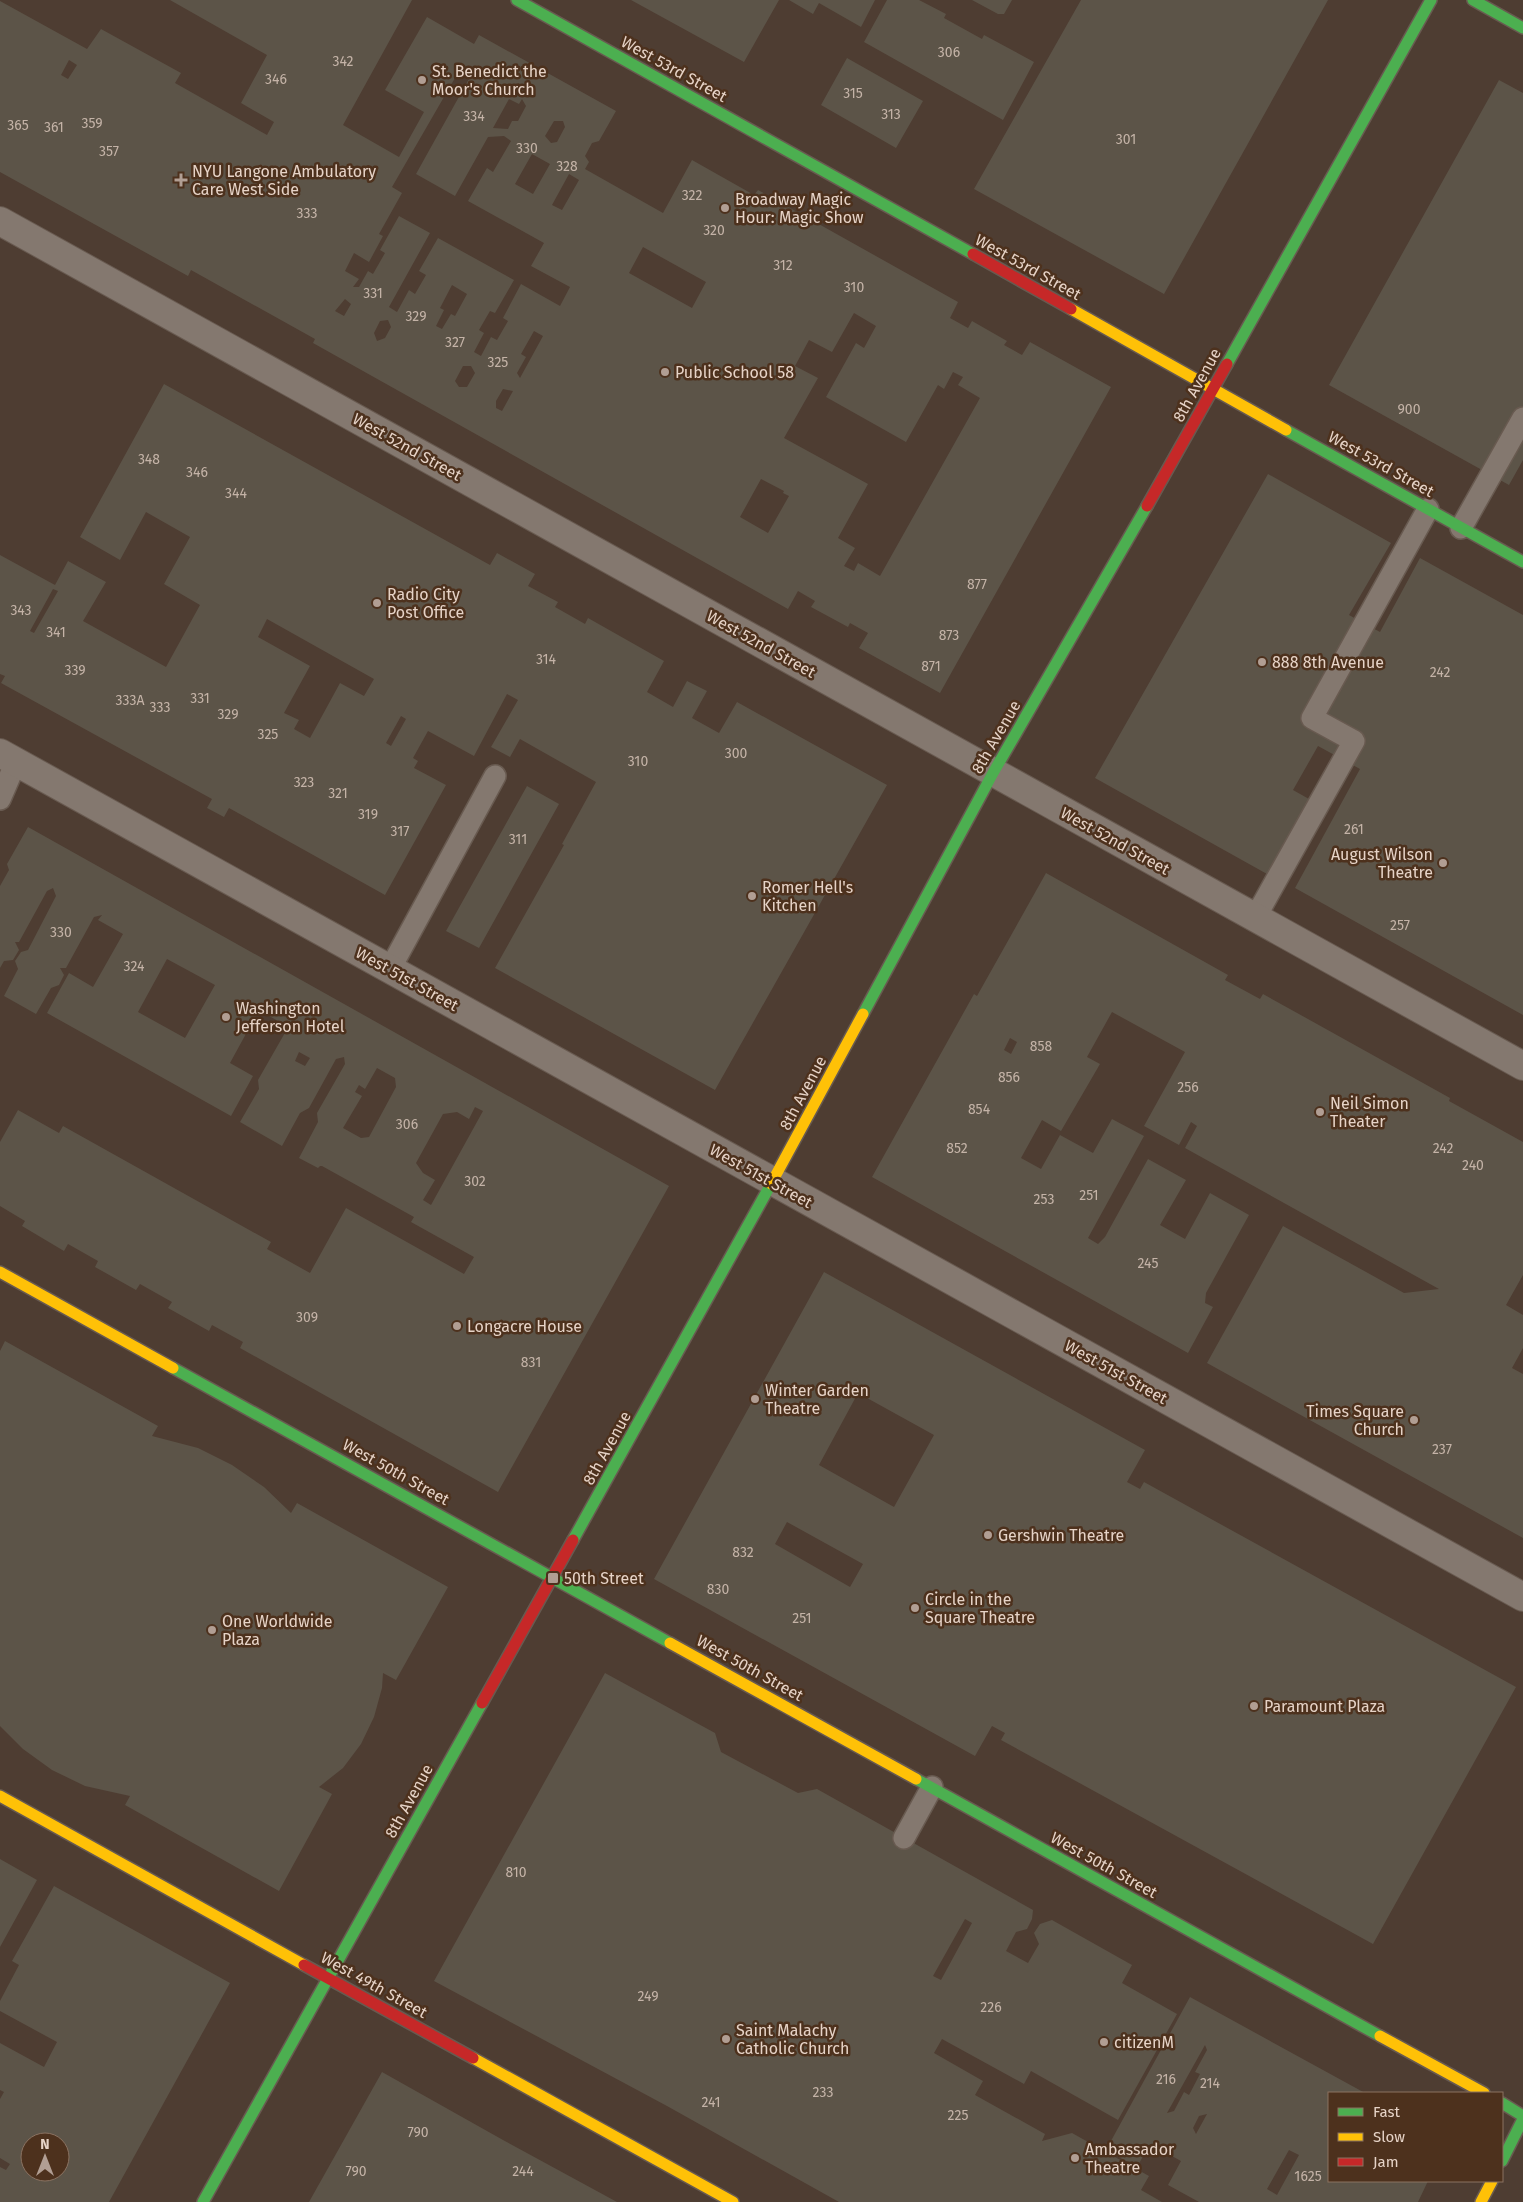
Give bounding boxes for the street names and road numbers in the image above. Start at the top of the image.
street label: West 53rd Street [618,32,730,106]
street label: West 53rd Street [972,230,1084,304]
street label: 8th Avenue [1169,345,1225,425]
street label: West 52nd Street [349,409,465,485]
street label: West 53rd Street [1325,427,1437,501]
street label: West 52nd Street [703,606,819,682]
street label: 8th Avenue [967,697,1025,777]
street label: West 52nd Street [1057,803,1173,879]
street label: West 51st Street [352,943,462,1015]
street label: 8th Avenue [776,1053,830,1133]
street label: West 51st Street [706,1140,816,1212]
street label: West 51st Street [1061,1336,1171,1408]
street label: 8th Avenue [579,1408,635,1488]
street label: West 50th Street [339,1435,453,1509]
street label: West 50th Street [693,1631,807,1705]
street label: 8th Avenue [381,1761,437,1841]
street label: West 50th Street [1047,1828,1161,1902]
street label: West 49th Street [317,1948,431,2022]

